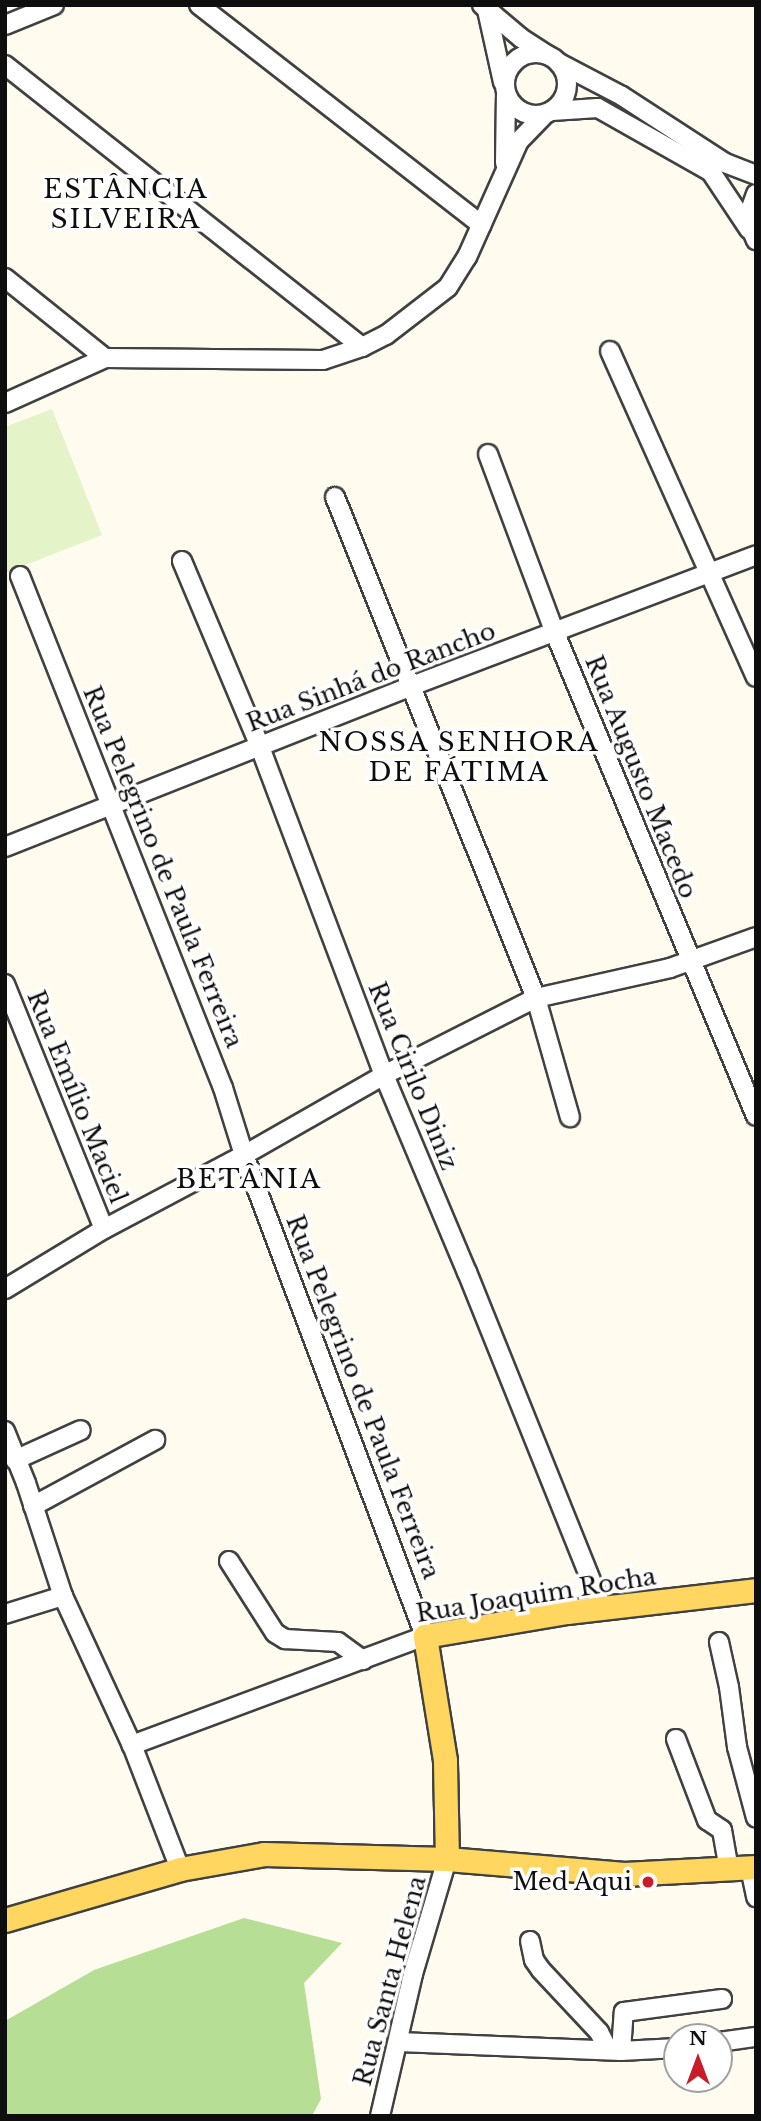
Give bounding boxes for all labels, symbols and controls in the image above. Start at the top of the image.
district label: ESTÂNCIA SILVEIRA [44,174,208,235]
street label: Rua Sinhá do Rancho [242,616,500,738]
street label: Rua Augusto Macedo [579,651,703,903]
street label: Rua Pelegrino de Paula Ferreira [77,682,249,1052]
district label: NOSSA SENHORA DE FÁTIMA [320,727,598,788]
street label: Rua Cirilo Diniz [362,978,464,1174]
street label: Rua Emílio Maciel [21,986,133,1208]
district label: BETÂNIA [177,1164,321,1196]
street label: Rua Pelegrino de Paula Ferreira [280,1211,446,1583]
street label: Rua Joaquim Rocha [414,1562,658,1628]
place label: Med Aqui [512,1868,632,1896]
marker: Med Aqui [638,1872,658,1892]
street label: Rua Santa Helena [348,1873,432,2089]
north arrow [663,2023,733,2093]
text: N [689,2027,707,2050]

